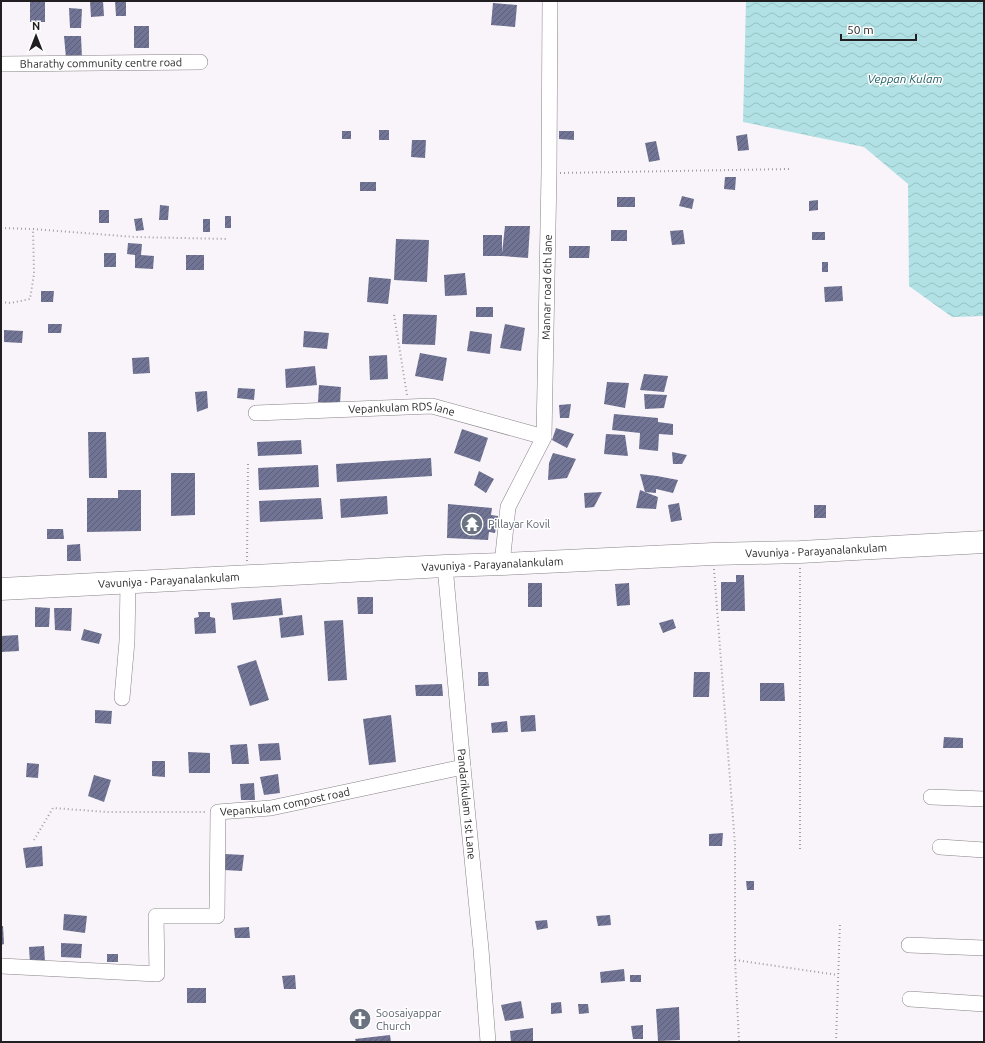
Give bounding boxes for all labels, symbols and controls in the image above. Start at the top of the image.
north arrow [16,16,56,56]
scale bar [841,16,916,42]
text: N [32,20,40,32]
text: 50 m [847,23,874,36]
street label: Bharathy community centre road [20,56,182,70]
water label: Veppan Kulam [867,72,943,85]
street label: Mannar road 6th lane [540,234,554,340]
street label: Vepankulam RDS lane [348,400,456,418]
temple icon: Pillayar Kovil [459,511,485,537]
place label: Pillayar Kovil [488,518,550,530]
street label: Vavuniya - Parayanalankulam [745,541,887,559]
street label: Vavuniya - Parayanalankulam [421,555,564,573]
street label: Vavuniya - Parayanalankulam [98,571,240,590]
street label: Pandarikulam 1st Lane [455,748,478,860]
street label: Vepankulam compost road [219,785,351,818]
church icon: Soosaiyappar Church [347,1006,373,1032]
place label: Soosaiyappar Church [376,1007,442,1032]

